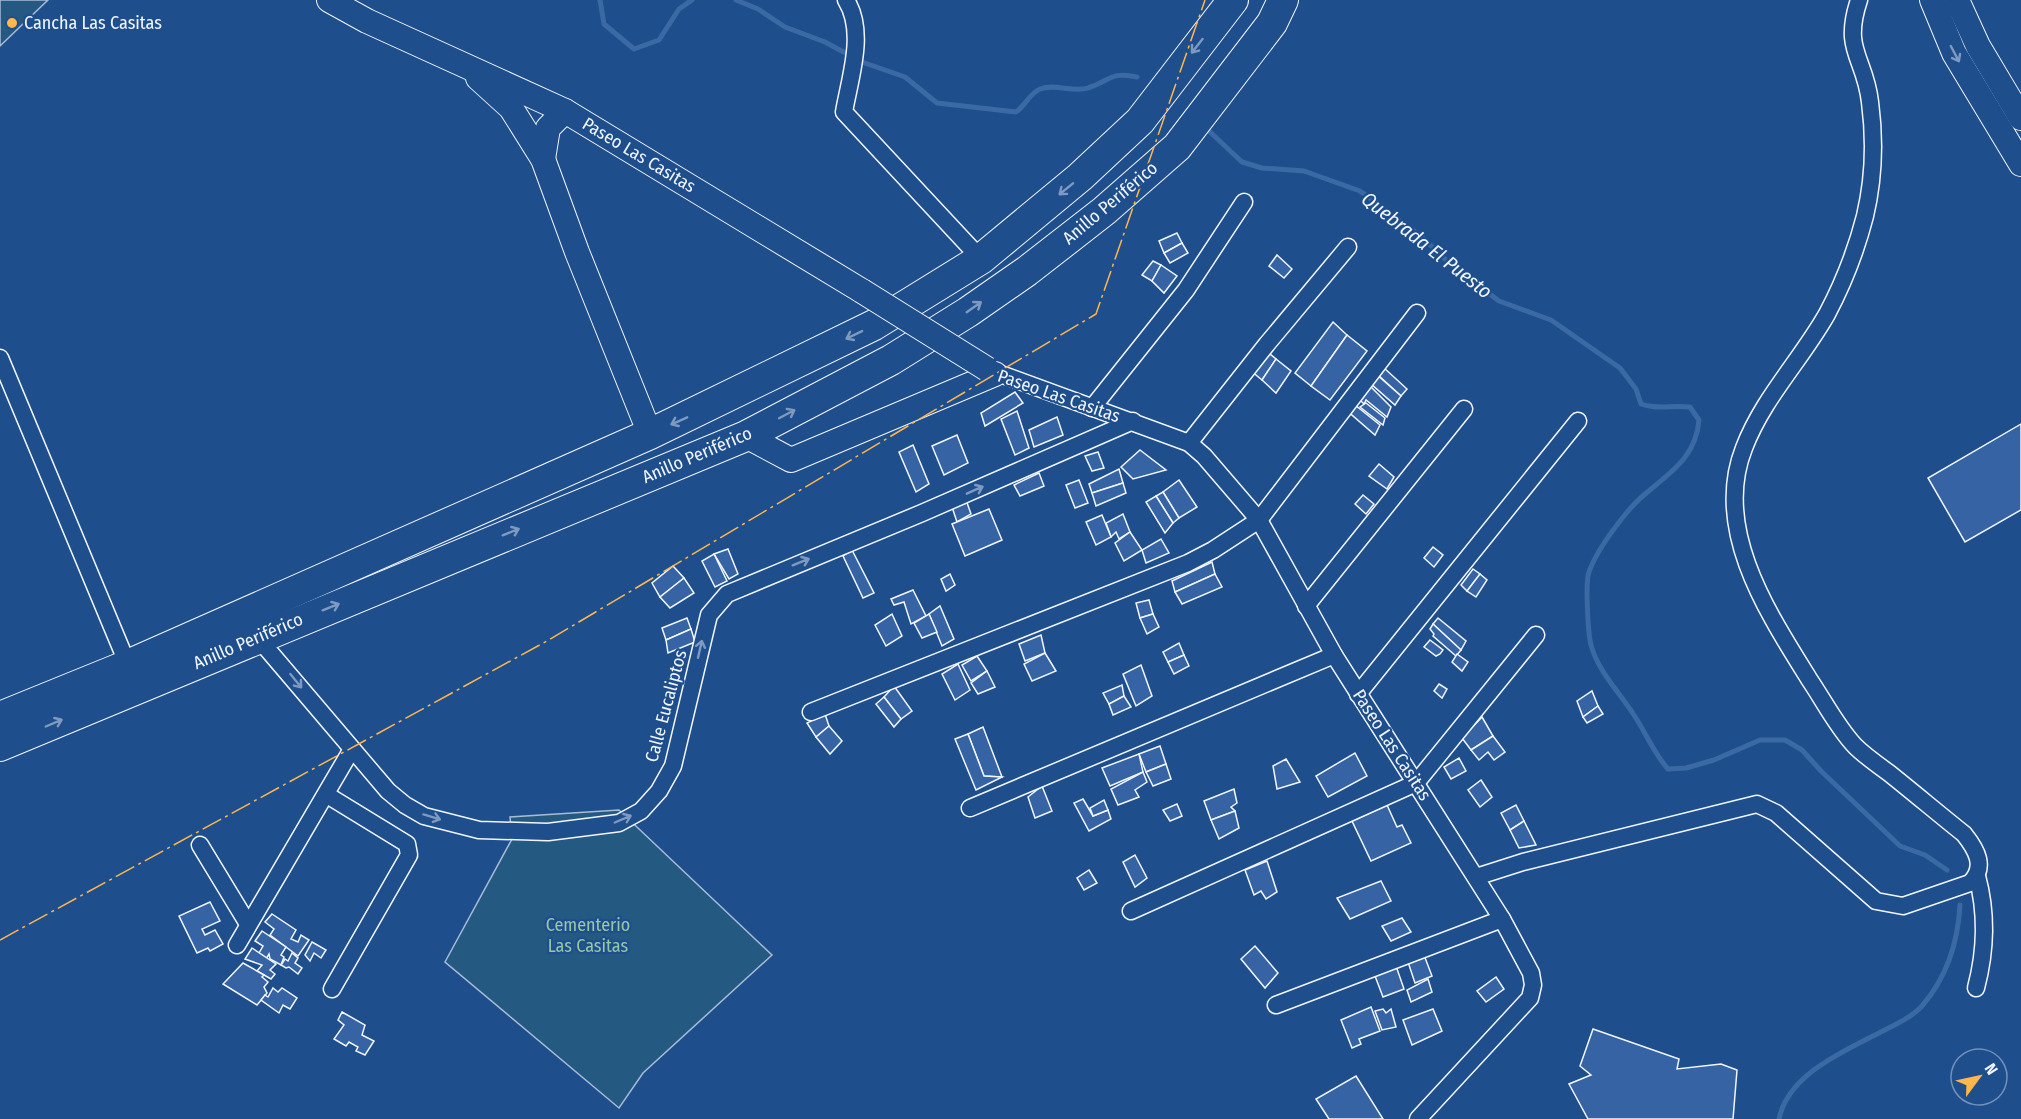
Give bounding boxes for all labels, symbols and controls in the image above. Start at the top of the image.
place label: Cancha Las Casitas [24,12,162,34]
marker: Cancha Las Casitas [5,16,19,30]
one-way arrow [1191,38,1203,54]
one-way arrow [1950,44,1961,62]
street label: Paseo Las Casitas [579,113,700,198]
street label: Anillo Periférico [1058,157,1162,249]
one-way arrow [1058,183,1074,196]
water label: Quebrada El Puesto [1357,187,1497,303]
one-way arrow [966,301,982,313]
one-way arrow [845,330,863,342]
street label: Paseo Las Casitas [995,365,1123,427]
one-way arrow [778,408,795,420]
one-way arrow [670,416,688,427]
street label: Anillo Periférico [639,422,755,488]
one-way arrow [966,483,984,495]
one-way arrow [502,526,520,537]
one-way arrow [791,556,809,567]
one-way arrow [321,601,340,612]
street label: Anillo Periférico [190,608,306,674]
one-way arrow [695,640,707,659]
street label: Calle Eucaliptos [640,647,692,765]
one-way arrow [289,673,303,688]
street label: Paseo Las Casitas [1348,685,1436,805]
one-way arrow [44,717,63,728]
one-way arrow [422,812,441,823]
one-way arrow [614,813,632,825]
park label: Cementerio Las Casitas [546,914,630,957]
north arrow [1949,1047,2009,1107]
text: N [1981,1060,2002,1078]

